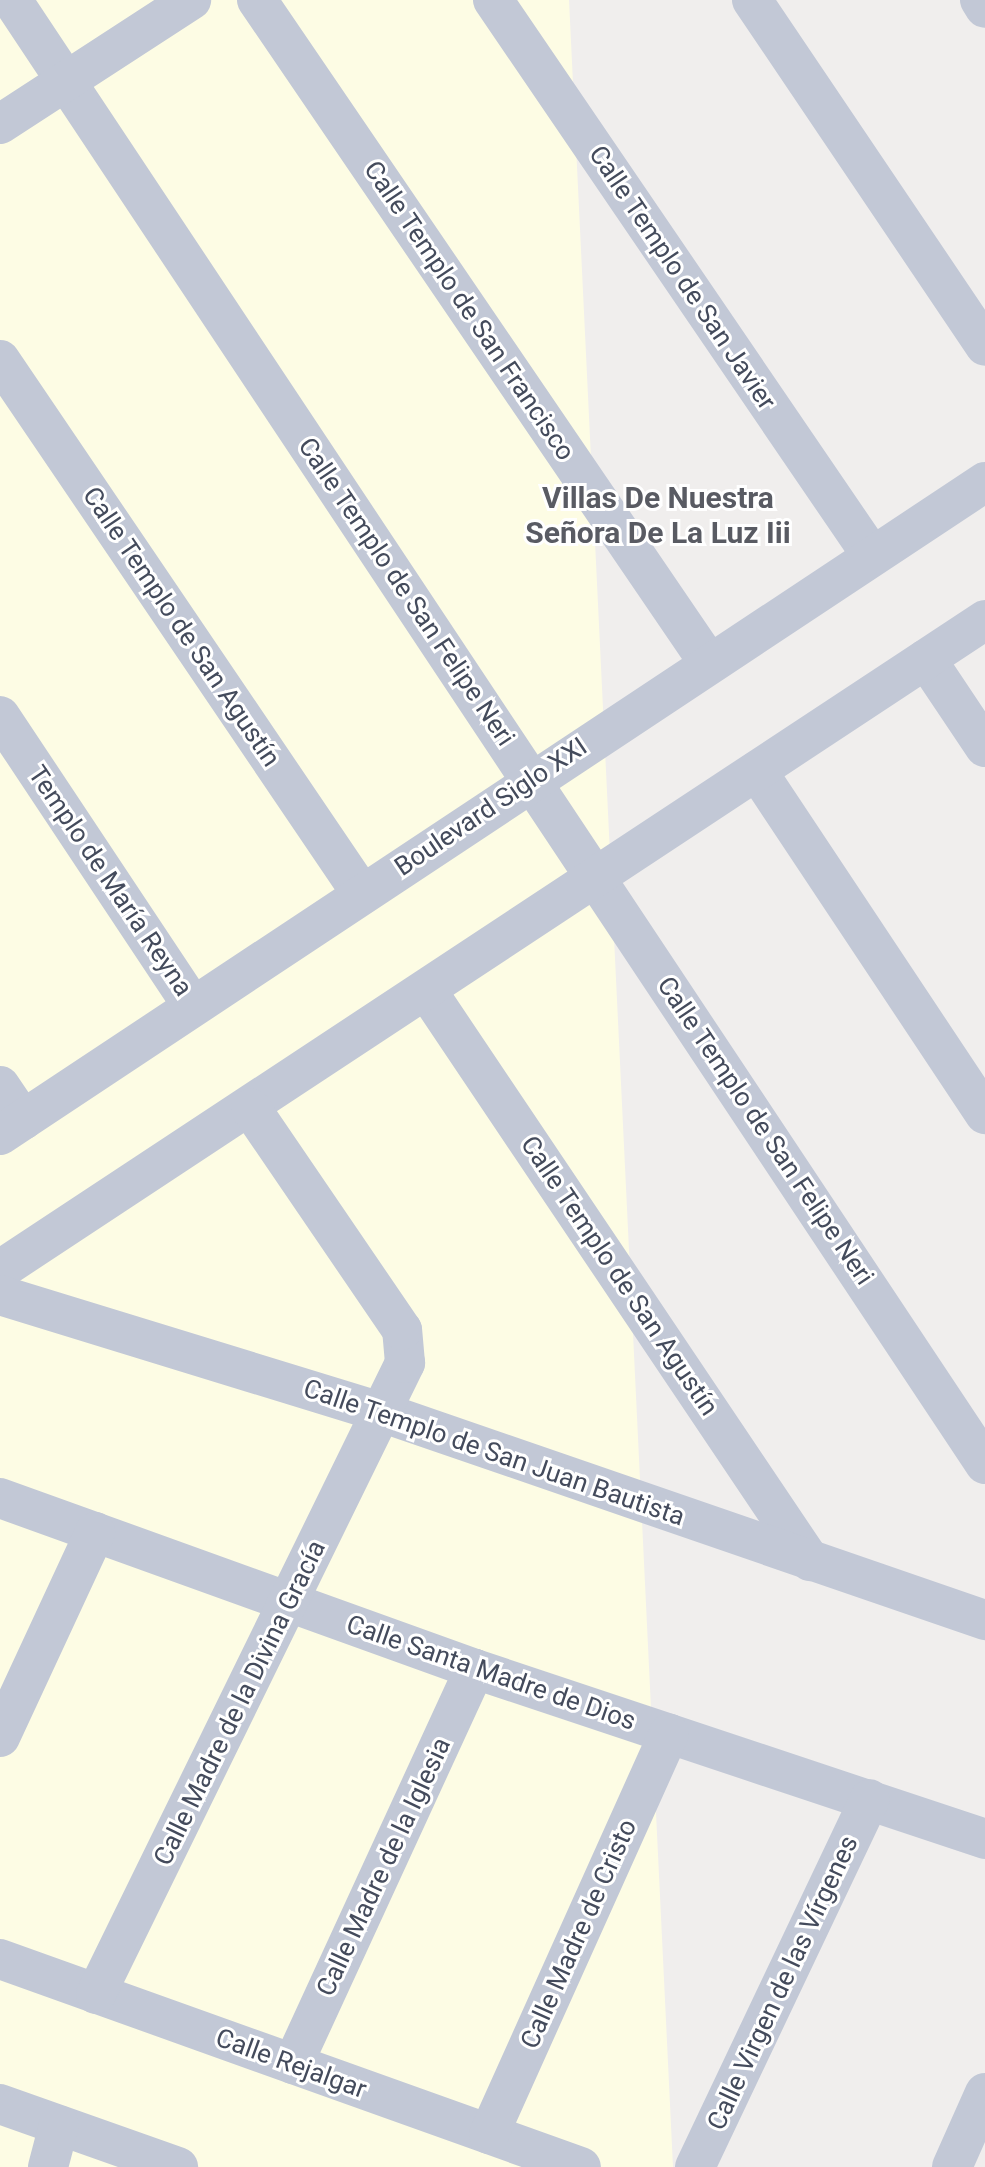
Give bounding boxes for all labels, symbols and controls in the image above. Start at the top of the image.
street label: Calle Templo de San Javier [582,140,782,416]
street label: Calle Templo de San Francisco [357,155,581,467]
street label: Calle Templo de San Felipe Neri [291,432,521,752]
district label: Villas De Nuestra Señora De La Luz Iii [525,480,791,550]
street label: Calle Templo de San Agustín [76,481,286,773]
street label: Boulevard Siglo XXI [389,731,593,883]
street label: Templo de María Reyna [21,760,199,1002]
street label: Calle Templo de San Felipe Neri [650,971,880,1291]
street label: Calle Templo de San Agustín [514,1130,724,1422]
street label: Calle Templo de San Juan Bautista [299,1373,689,1533]
street label: Calle Madre de la Divina Gracía [148,1535,332,1871]
street label: Calle Santa Madre de Dios [342,1609,640,1737]
street label: Calle Madre de la Iglesia [310,1733,458,2001]
street label: Calle Madre de Cristo [514,1815,644,2053]
street label: Calle Virgen de las Vírgenes [701,1831,865,2135]
street label: Calle Rejalgar [211,2022,371,2106]

